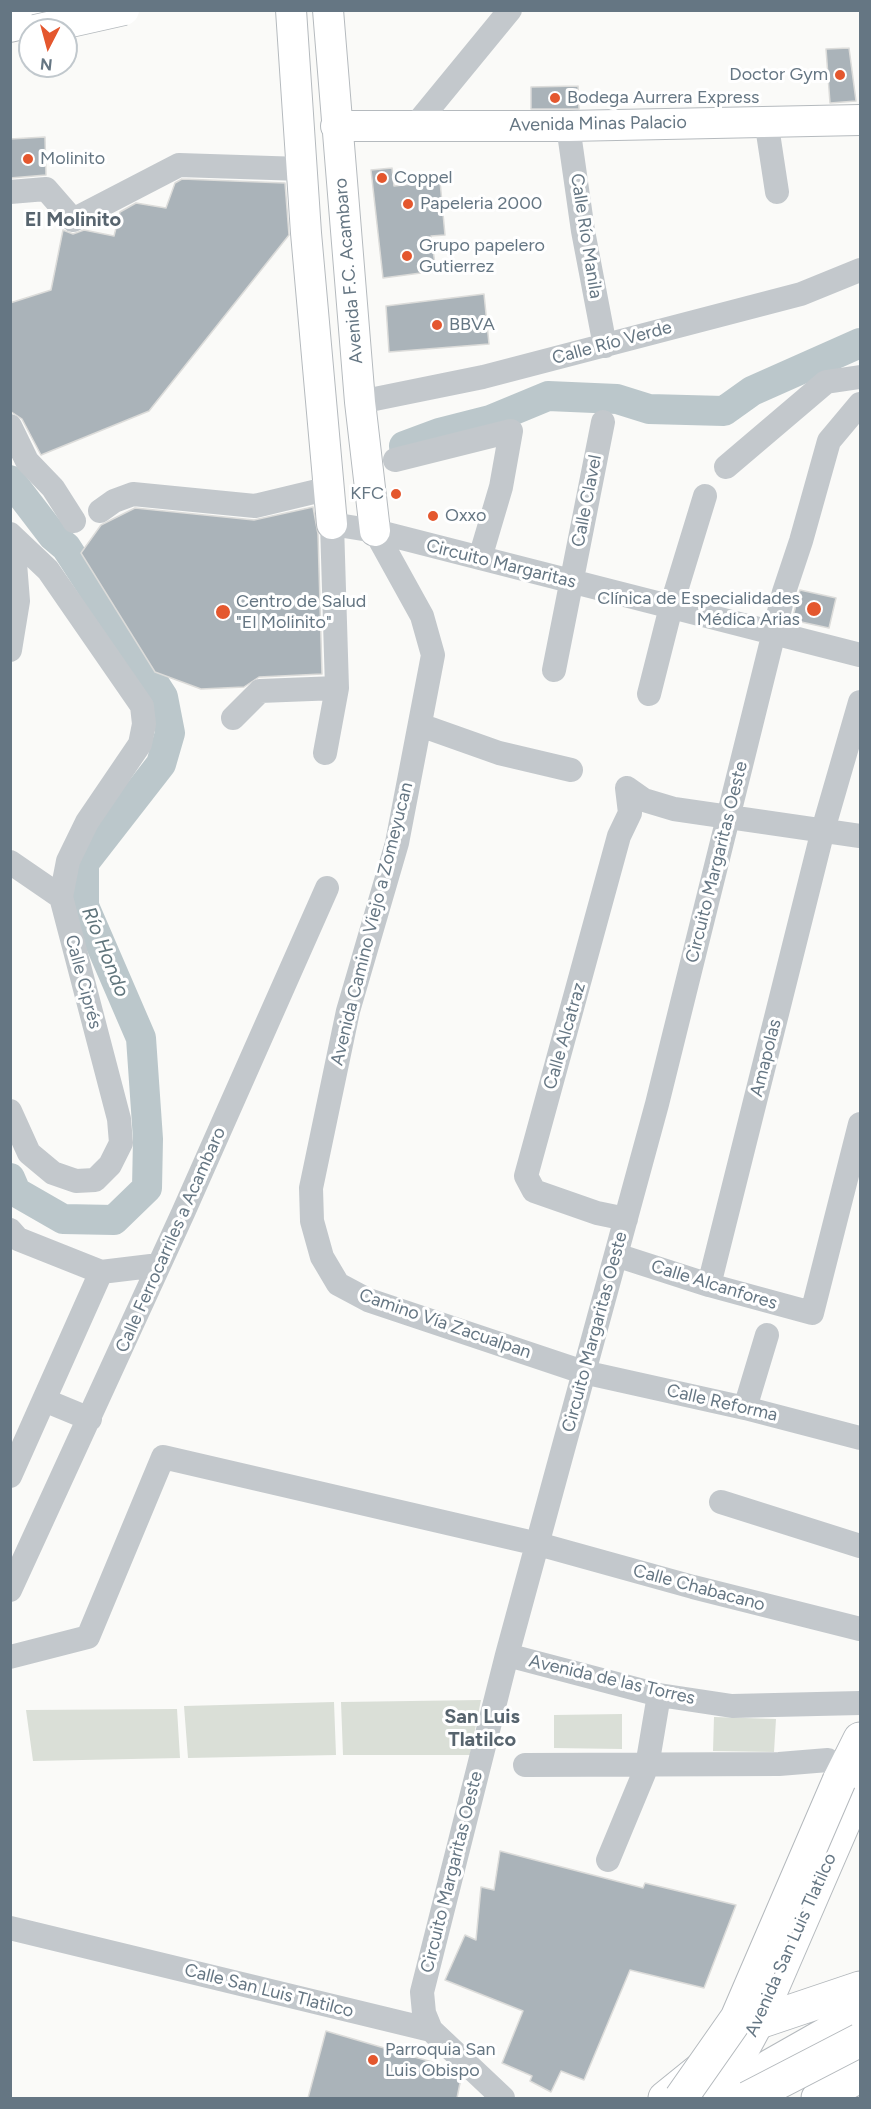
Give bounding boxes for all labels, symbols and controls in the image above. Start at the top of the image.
north arrow [18,18,78,78]
text: N [39,54,53,75]
place label: Doctor Gym [729,64,828,86]
marker: Doctor Gym [833,68,847,82]
place label: Bodega Aurrera Express [567,87,759,109]
marker: Bodega Aurrera Express [548,91,562,105]
street label: Avenida Minas Palacio [509,112,687,136]
place label: Molinito [40,148,105,170]
marker: Molinito [21,152,35,166]
place label: Coppel [394,167,452,189]
marker: Coppel [375,171,389,185]
street label: Calle Río Manila [565,172,607,300]
street label: Avenida F.C. Acambaro [330,177,368,365]
place label: Papeleria 2000 [420,193,542,215]
marker: Papeleria 2000 [401,197,415,211]
district label: El Molinito [25,208,121,232]
place label: Grupo papelero Gutierrez [419,235,545,278]
marker: Grupo papelero Gutierrez [400,249,414,263]
place label: BBVA [449,314,495,336]
street label: Calle Río Verde [550,317,674,369]
marker: BBVA [430,318,444,332]
street label: Calle Clavel [567,453,607,549]
place label: KFC [350,483,384,505]
marker: KFC [389,487,403,501]
place label: Oxxo [445,505,486,527]
marker: Oxxo [426,509,440,523]
street label: Circuito Margaritas [424,535,578,593]
place label: Clínica de Especialidades Médica Arias [597,588,800,630]
place label: Centro de Salud "El Molinito" [236,591,366,634]
marker: Clínica de Especialidades Médica Arias [805,600,823,618]
marker: Centro de Salud "El Molinito" [214,603,232,621]
street label: Circuito Margaritas Oeste [681,759,753,965]
street label: Avenida Camino Viejo a Zomeyucan [326,780,418,1068]
water label: Río Hondo [76,904,134,1000]
street label: Calle Ciprés [60,933,106,1031]
street label: Calle Alcatraz [539,980,591,1092]
street label: Amapolas [746,1017,786,1099]
street label: Calle Ferrocarriles a Acambaro [111,1124,231,1356]
street label: Circuito Margaritas Oeste [558,1229,632,1435]
street label: Calle Alcanfores [648,1256,780,1314]
street label: Camino Vía Zacualpan [356,1284,534,1364]
street label: Calle Reforma [664,1380,780,1426]
street label: Calle Chabacano [631,1560,767,1616]
street label: Avenida de las Torres [527,1650,697,1710]
district label: San Luis Tlatilco [444,1705,520,1752]
street label: Circuito Margaritas Oeste [416,1769,488,1975]
street label: Avenida San Luis Tlatilco [741,1850,841,2040]
street label: Calle San Luis Tlatilco [182,1960,356,2022]
place label: Parroquia San Luis Obispo [385,2039,496,2082]
marker: Parroquia San Luis Obispo [366,2053,380,2067]

